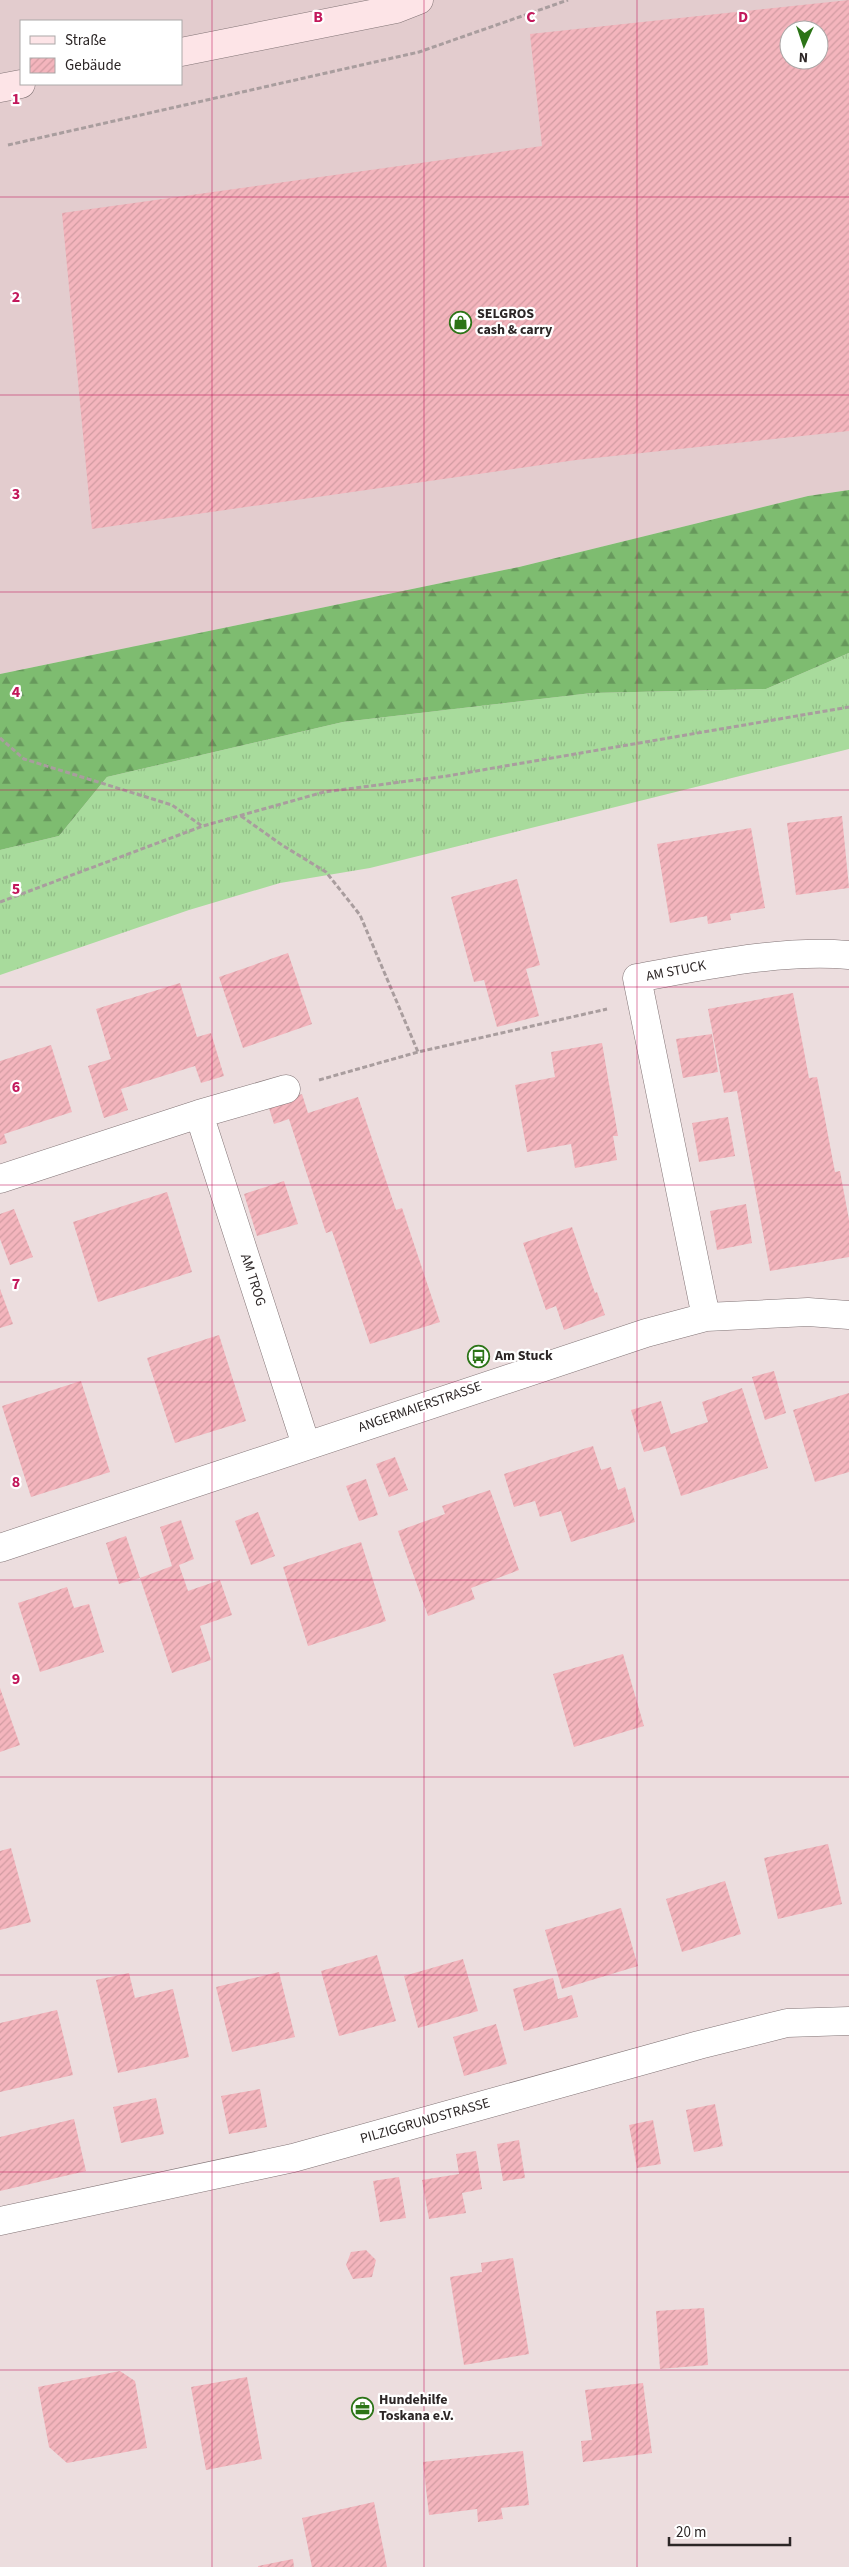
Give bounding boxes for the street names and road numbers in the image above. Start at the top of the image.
street label: AM STUCK [644,955,708,987]
street label: AM TROG [235,1251,271,1309]
street label: ANGERMAIERSTRASSE [355,1376,485,1438]
street label: PILZIGGRUNDSTRASSE [358,2093,492,2149]

